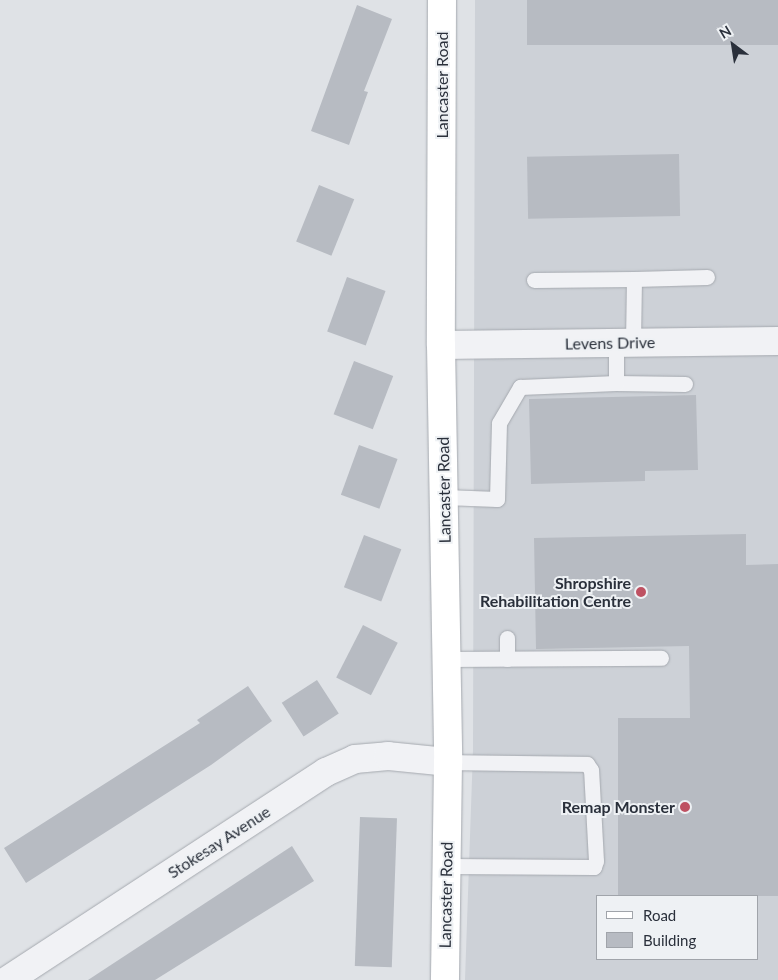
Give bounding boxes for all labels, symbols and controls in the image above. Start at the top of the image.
north arrow [708,20,758,70]
text: N [716,22,734,42]
street label: Lancaster Road [432,31,452,139]
street label: Levens Drive [565,333,655,353]
street label: Lancaster Road [433,436,455,544]
place label: Shropshire Rehabilitation Centre [480,573,631,611]
marker: Shropshire Rehabilitation Centre [635,586,647,598]
place label: Remap Monster [562,797,675,817]
street label: Stokesay Avenue [164,801,274,883]
marker: Remap Monster [679,801,691,813]
street label: Lancaster Road [435,841,457,949]
legend [596,895,758,960]
text: Road [643,906,676,924]
text: Building [643,931,696,949]

